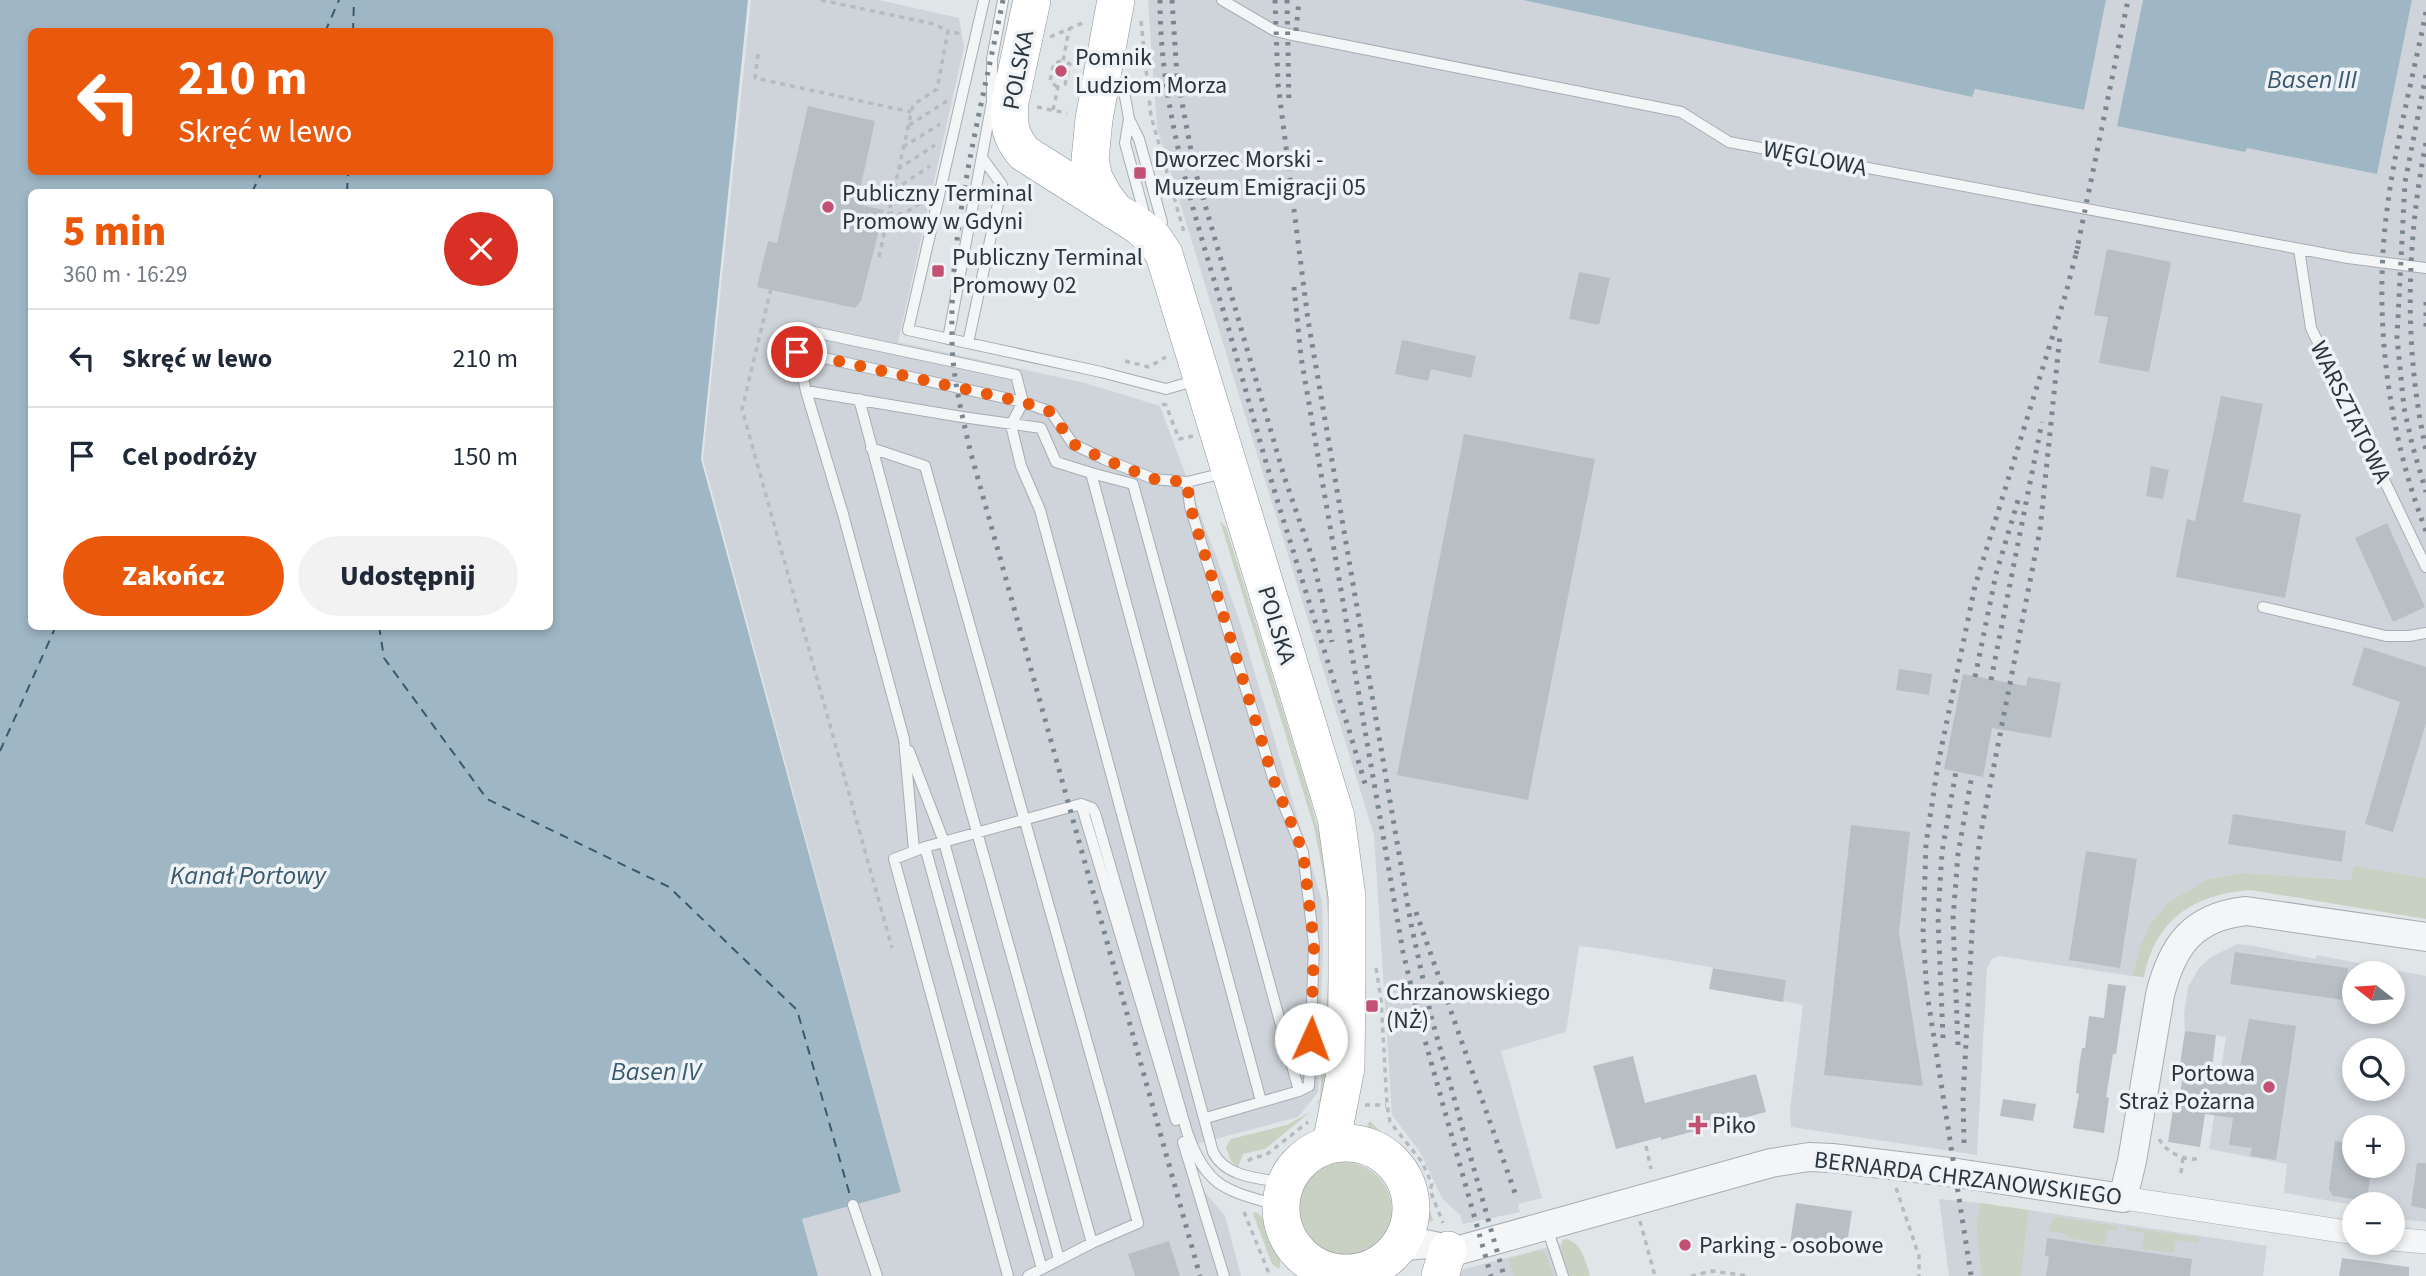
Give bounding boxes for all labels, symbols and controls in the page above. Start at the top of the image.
street label: POLSKA [994,27,1043,113]
place label: Pomnik Ludziom Morza [1075,40,1227,103]
text: 210 m [178,44,307,114]
icon: left [63,56,154,147]
water label: Basen III [2267,61,2357,98]
marker: Pomnik Ludziom Morza [1053,63,1069,79]
text: Skręć w lewo [178,109,352,155]
street label: WĘGLOWA [1760,131,1870,186]
place label: Dworzec Morski - Muzeum Emigracji 05 [1154,142,1366,205]
marker: Dworzec Morski - Muzeum Emigracji 05 [1132,165,1148,181]
place label: Publiczny Terminal Promowy w Gdyni [842,176,1033,239]
marker: Publiczny Terminal Promowy w Gdyni [820,199,836,215]
text: 5 min [63,202,166,262]
button: close [444,212,518,286]
place label: Publiczny Terminal Promowy 02 [952,240,1143,303]
text: 360 m · 16:29 [63,258,187,291]
marker: Publiczny Terminal Promowy 02 [930,263,946,279]
pin [767,322,827,382]
icon: arrive [778,333,816,371]
street label: WARSZTATOWA [2301,335,2400,489]
icon: left [63,339,101,377]
text: Skręć w lewo [122,340,272,377]
text: 210 m [452,340,518,377]
icon: arrive [63,437,101,475]
text: Cel podróży [122,438,257,475]
text: 150 m [452,438,518,475]
button: Zakończ [63,536,284,616]
button: Udostępnij [298,536,518,616]
street label: POLSKA [1248,582,1305,669]
water label: Kanał Portowy [170,857,327,894]
north arrow [2342,961,2404,1024]
map controls [2342,961,2405,1255]
place label: Chrzanowskiego (NŻ) [1386,975,1550,1038]
marker: Chrzanowskiego (NŻ) [1364,998,1380,1014]
position arrow [1274,1002,1348,1076]
button: search [2342,1038,2405,1101]
water label: Basen IV [611,1053,703,1090]
place label: Portowa Straż Pożarna [2119,1056,2255,1119]
marker: Portowa Straż Pożarna [2261,1079,2277,1095]
place label: Piko [1712,1108,1756,1143]
button: + [2342,1115,2405,1178]
marker: Piko [1690,1117,1706,1133]
street label: BERNARDA CHRZANOWSKIEGO [1812,1142,2124,1215]
button: − [2342,1192,2405,1255]
place label: Parking - osobowe [1699,1228,1883,1263]
marker: Parking - osobowe [1677,1237,1693,1253]

